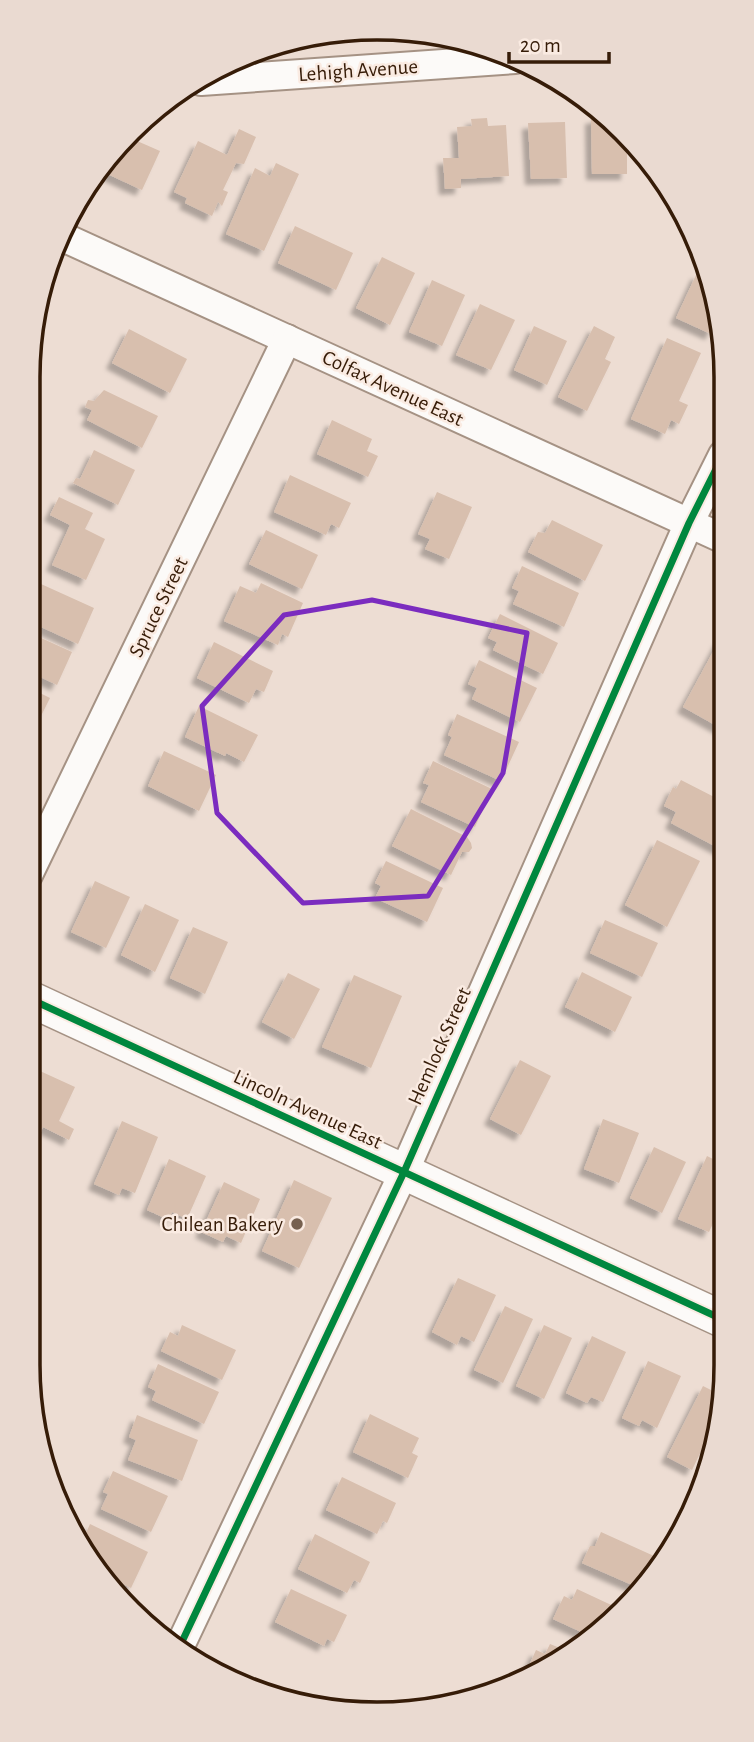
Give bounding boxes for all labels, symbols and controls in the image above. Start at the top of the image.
scale bar [509,21,609,65]
text: 20 m [520,35,561,56]
street label: Lehigh Avenue [297,56,419,85]
street label: Colfax Avenue East [319,347,467,430]
street label: Spruce Street [125,554,192,661]
street label: Hemlock Street [404,984,475,1108]
street label: Lincoln Avenue East [230,1066,385,1153]
place label: Chilean Bakery [162,1214,283,1235]
marker: Chilean Bakery [289,1216,305,1232]

